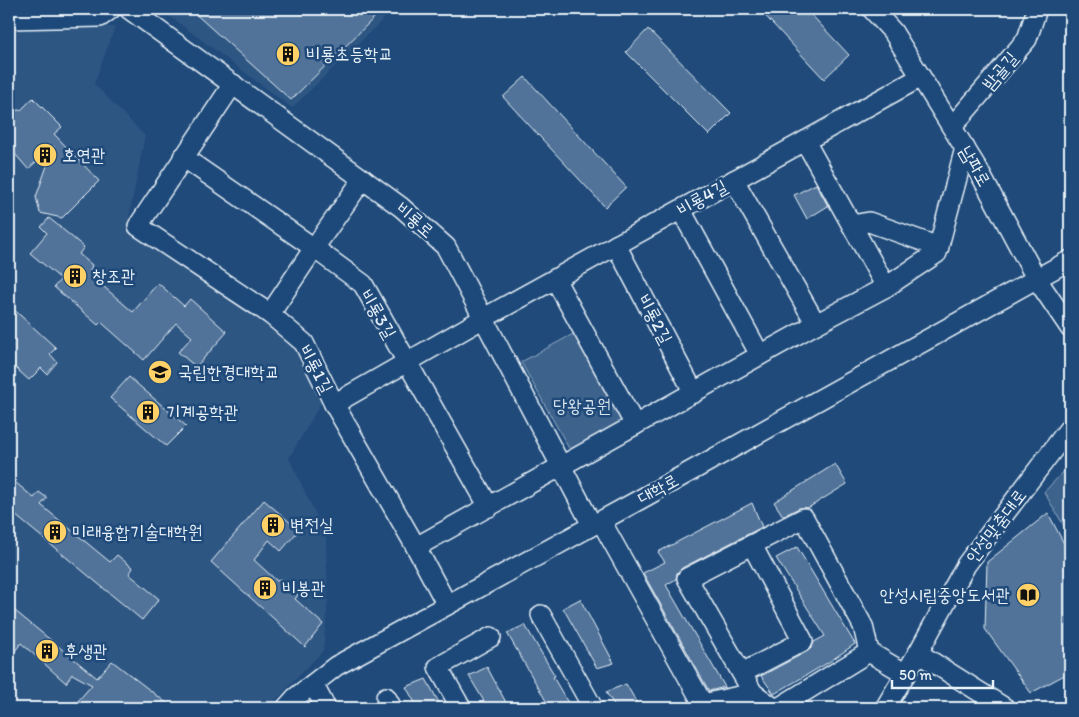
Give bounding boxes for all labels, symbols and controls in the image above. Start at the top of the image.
building icon: 비룡초등학교 [275,41,301,67]
place label: 비룡초등학교 [306,43,393,65]
street label: 밤골길 [978,47,1023,95]
building icon: 호연관 [32,142,58,168]
street label: 남파로 [955,142,995,190]
place label: 호연관 [62,144,105,166]
street label: 비룡4길 [673,175,732,221]
street label: 비룡로 [391,197,439,243]
building icon: 창조관 [62,263,88,289]
place label: 창조관 [92,265,135,287]
street label: 비룡3길 [355,285,401,343]
street label: 비룡2길 [633,290,677,348]
street label: 비룡1길 [294,341,338,397]
school or university icon: 국립한경대학교 [147,359,173,385]
place label: 국립한경대학교 [178,361,279,383]
park label: 당왕공원 [553,395,611,417]
building icon: 기계공학관 [135,399,161,425]
place label: 기계공학관 [166,401,238,423]
street label: 대학로 [634,469,682,509]
street label: 안성맞춤대로 [961,485,1031,567]
building icon: 변전실 [260,512,286,538]
place label: 변전실 [290,514,334,536]
building icon: 미래융합기술대학원 [42,519,68,545]
place label: 미래융합기술대학원 [72,521,202,543]
building icon: 비봉관 [252,575,278,601]
place label: 비봉관 [282,577,325,599]
library icon: 안성시립중앙도서관 [1015,582,1041,608]
place label: 안성시립중앙도서관 [880,584,1010,606]
building icon: 후생관 [34,638,60,664]
place label: 후생관 [64,640,107,662]
scale bar [892,657,993,689]
text: 50 m [899,666,932,684]

